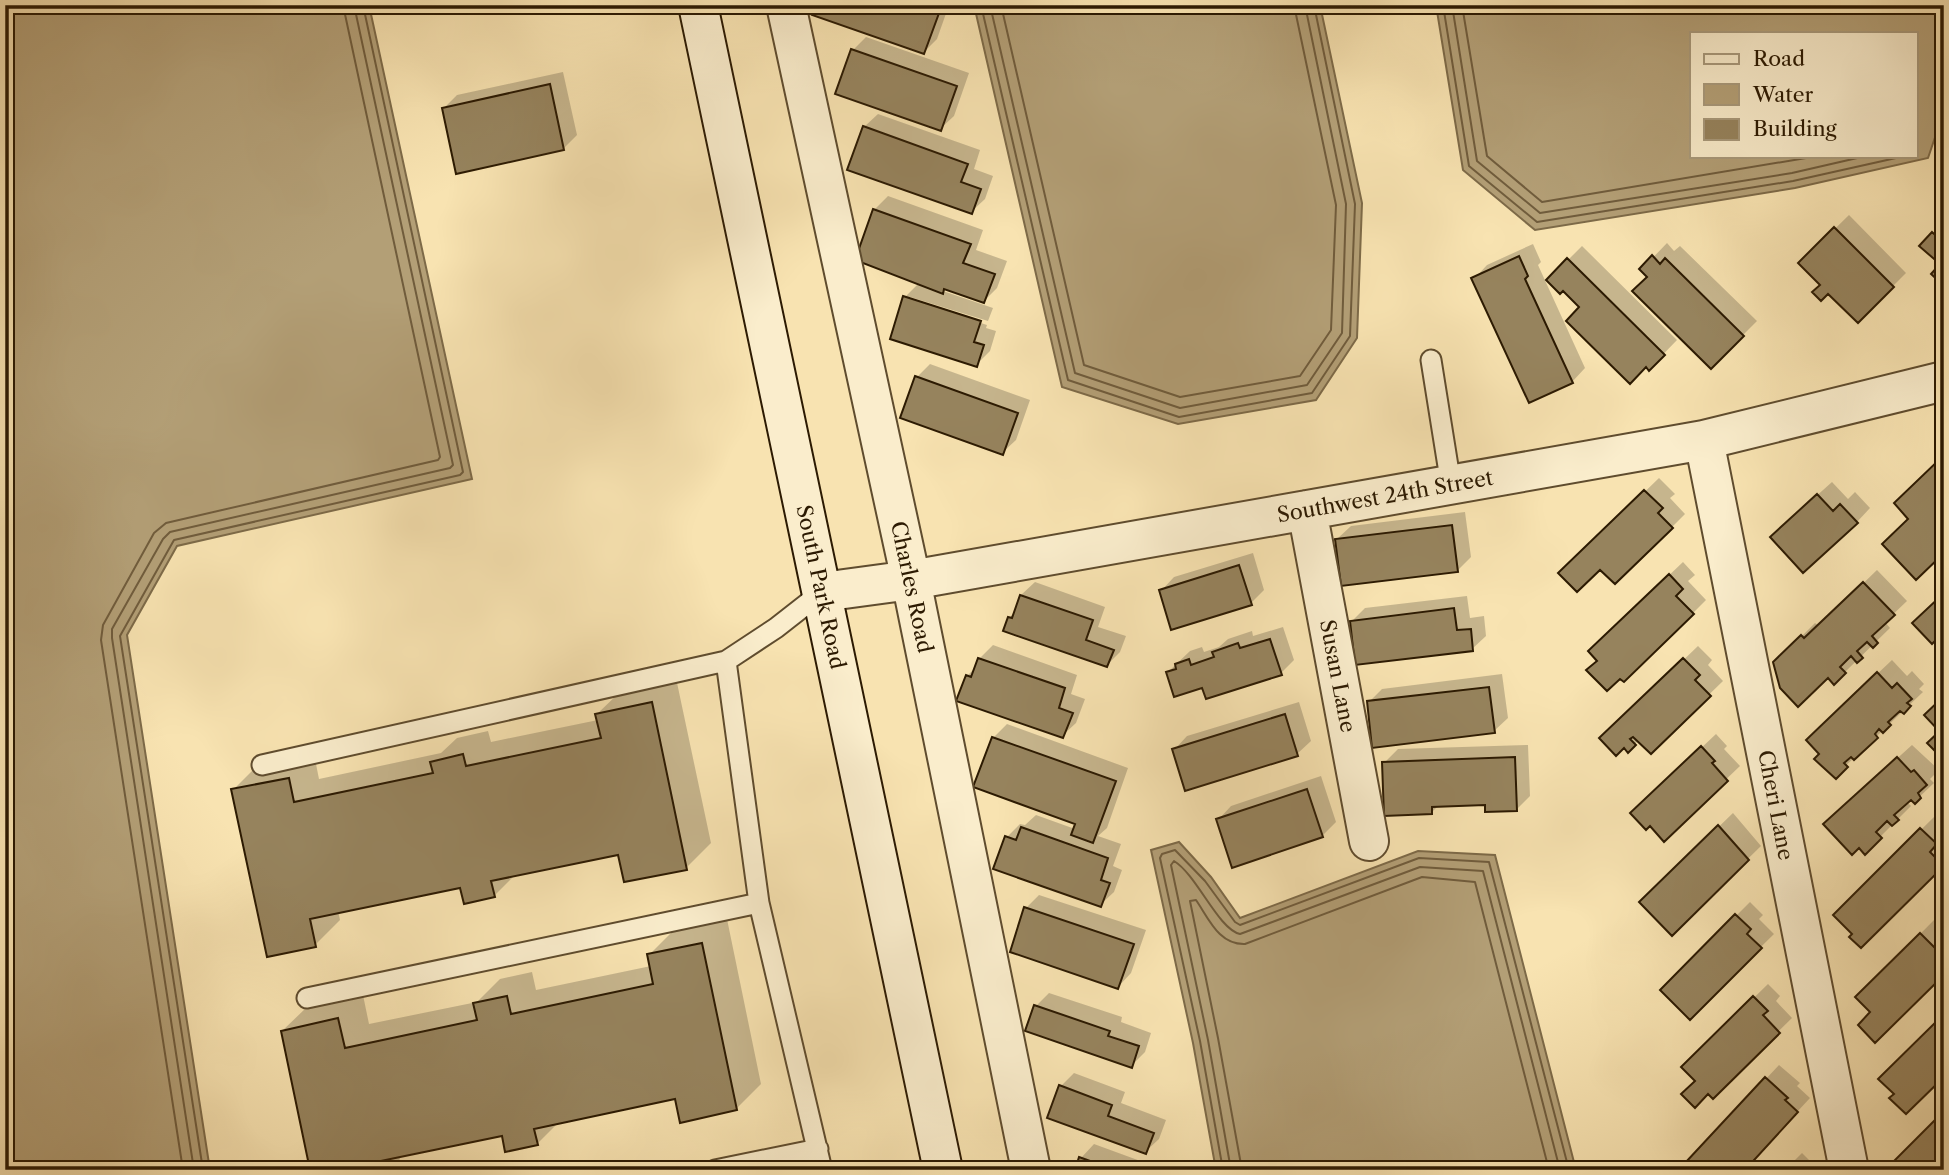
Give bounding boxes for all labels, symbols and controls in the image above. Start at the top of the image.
legend [1690,32,1918,158]
text: Road [1753,46,1805,71]
text: Water [1752,82,1813,107]
text: Building [1753,116,1838,141]
street label: Southwest 24th Street [1275,465,1496,527]
street label: South Park Road [791,503,851,672]
street label: Charles Road [886,519,938,655]
street label: Susan Lane [1315,618,1361,734]
street label: Cheri Lane [1753,748,1799,862]

